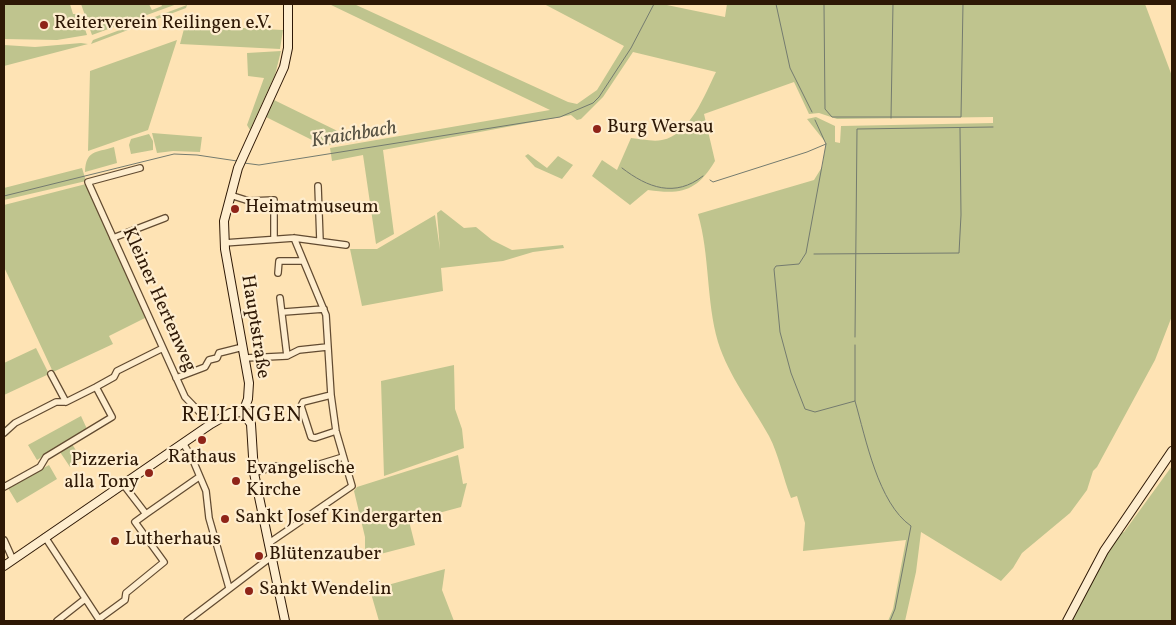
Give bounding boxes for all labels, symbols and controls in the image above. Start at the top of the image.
place label: Reiterverein Reilingen e.V. [54,14,272,36]
marker: Reiterverein Reilingen e.V. [38,19,50,31]
water label: Kraichbach [309,117,399,155]
place label: Burg Wersau [607,118,714,140]
marker: Burg Wersau [591,123,603,135]
place label: Heimatmuseum [245,198,379,220]
marker: Heimatmuseum [229,203,241,215]
street label: Kleiner Hertenweg [116,224,200,376]
street label: Hauptstraße [235,274,273,380]
district label: REILINGEN [180,404,304,430]
marker: Rathaus [196,434,208,446]
place label: Rathaus [168,448,236,470]
place label: Pizzeria alla Tony [64,451,139,495]
place label: Evangelische Kirche [246,459,355,503]
marker: Pizzeria alla Tony [143,467,155,479]
marker: Evangelische Kirche [230,475,242,487]
place label: Sankt Josef Kindergarten [235,508,442,530]
marker: Sankt Josef Kindergarten [219,513,231,525]
place label: Lutherhaus [125,530,221,552]
marker: Lutherhaus [109,535,121,547]
place label: Blütenzauber [269,545,381,567]
marker: Blütenzauber [253,550,265,562]
place label: Sankt Wendelin [259,580,391,602]
marker: Sankt Wendelin [243,585,255,597]

